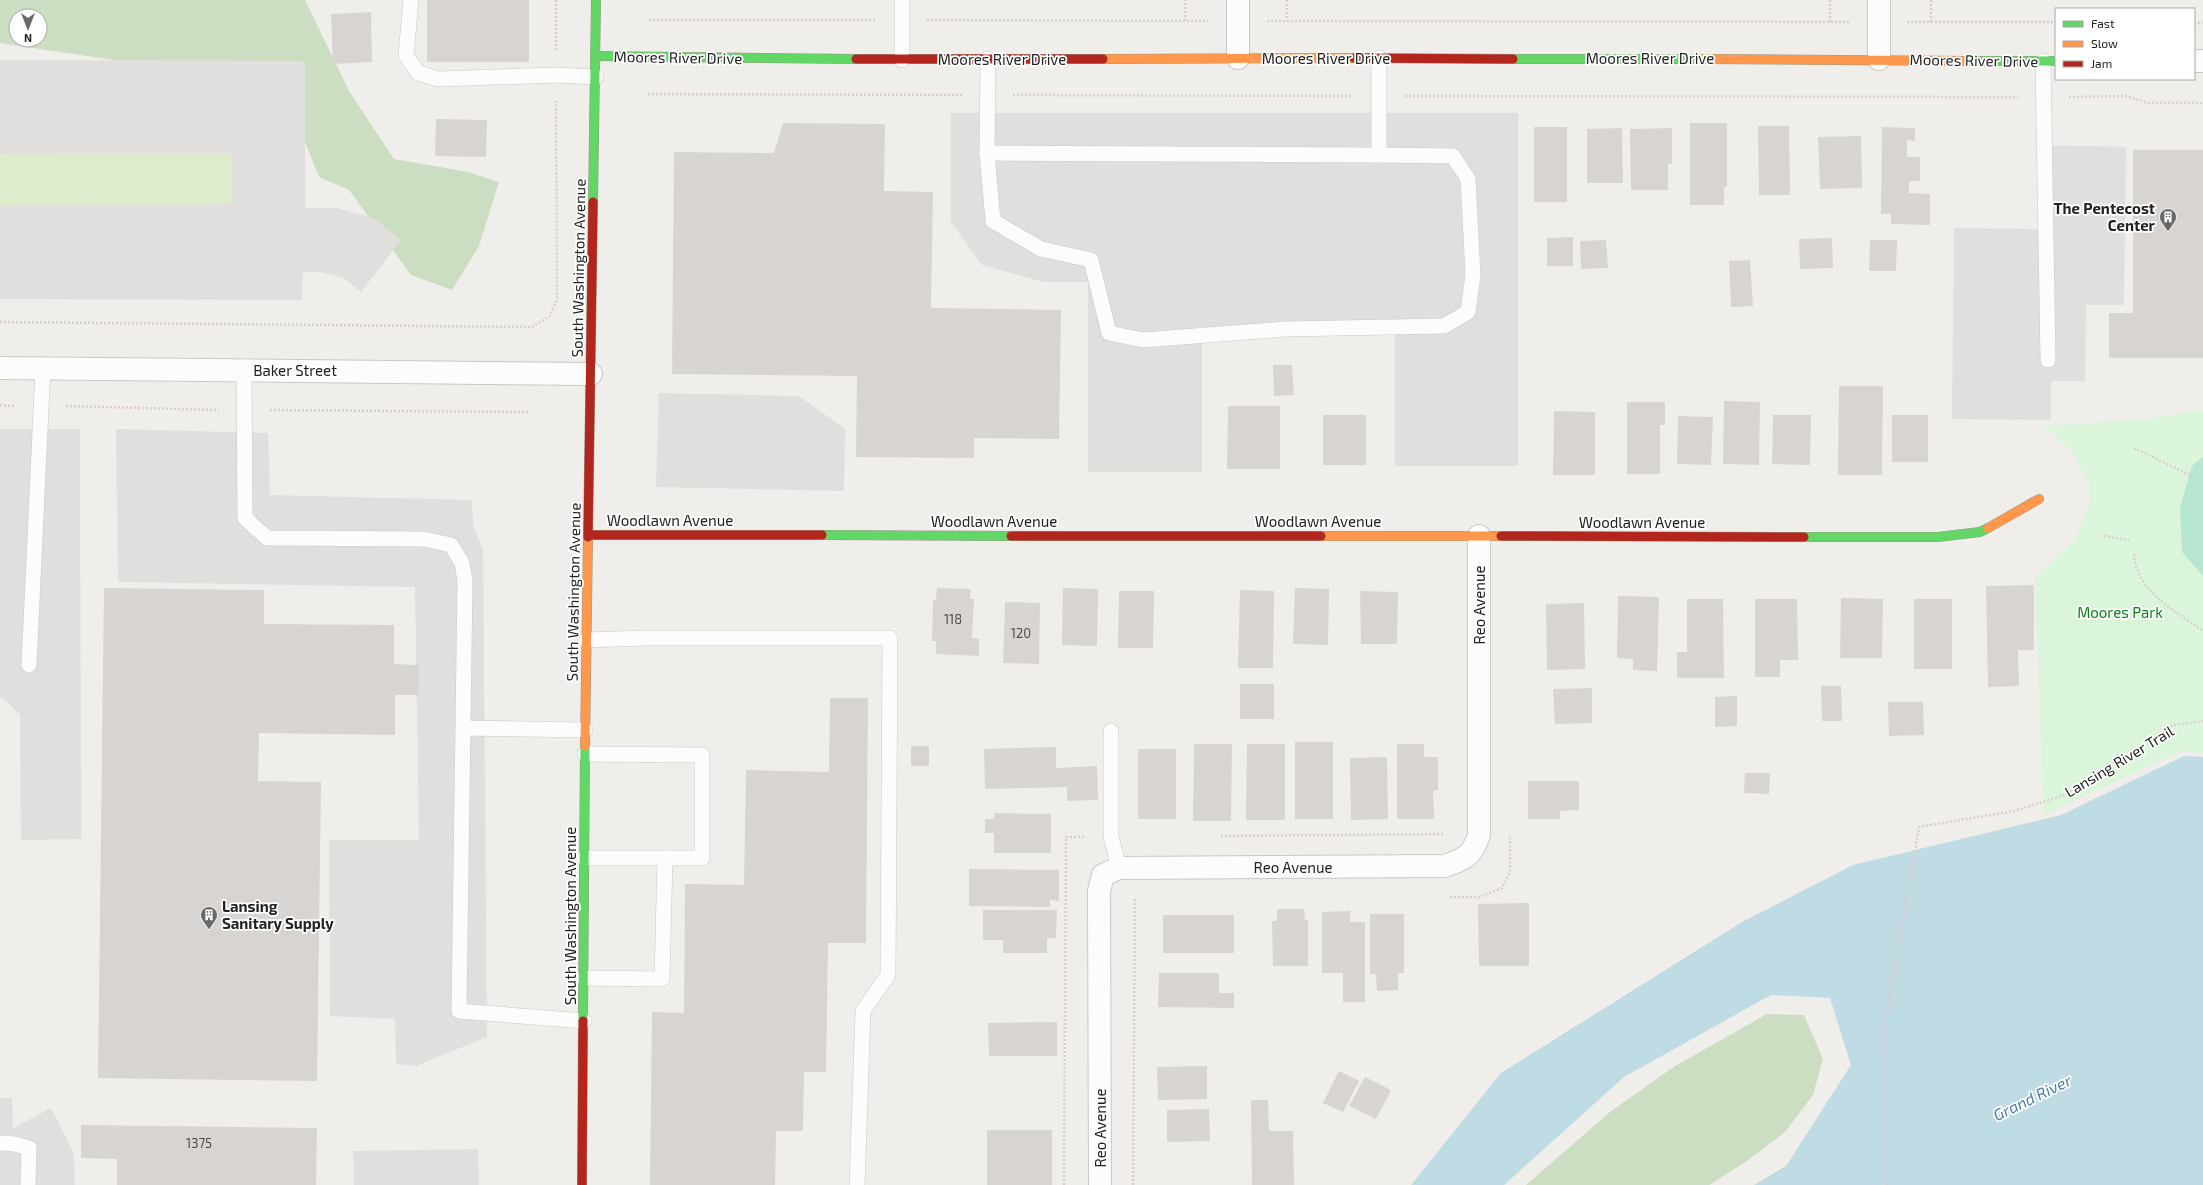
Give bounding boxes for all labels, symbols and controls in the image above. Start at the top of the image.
north arrow [8,8,48,48]
legend [2055,8,2195,80]
text: Fast [2091,16,2115,30]
text: N [24,32,32,45]
text: Slow [2091,36,2118,50]
street label: Moores River Drive [614,47,742,67]
street label: Moores River Drive [1262,49,1390,67]
street label: Moores River Drive [1586,49,1714,67]
street label: Moores River Drive [938,50,1066,68]
street label: Moores River Drive [1910,50,2038,70]
text: Jam [2091,56,2112,70]
street label: South Washington Avenue [567,179,589,357]
place label: The Pentecost Center [2053,199,2156,234]
building icon: The Pentecost Center [2158,207,2178,232]
street label: Baker Street [253,361,337,379]
street label: South Washington Avenue [562,503,584,681]
street label: Woodlawn Avenue [607,511,733,529]
street label: Woodlawn Avenue [931,512,1057,530]
street label: Woodlawn Avenue [1255,512,1381,530]
street label: Woodlawn Avenue [1579,513,1705,531]
street label: Reo Avenue [1470,565,1488,645]
park label: Moores Park [2077,603,2163,621]
house number: 118 [944,611,962,627]
house number: 120 [1011,625,1031,641]
street label: Lansing River Trail [2061,721,2177,801]
street label: South Washington Avenue [561,827,579,1005]
street label: Reo Avenue [1253,858,1333,876]
place label: Lansing Sanitary Supply [222,897,334,933]
building icon: Lansing Sanitary Supply [199,905,219,930]
water label: Grand River [1990,1070,2075,1124]
street label: Reo Avenue [1091,1088,1109,1168]
house number: 1375 [186,1135,212,1151]

